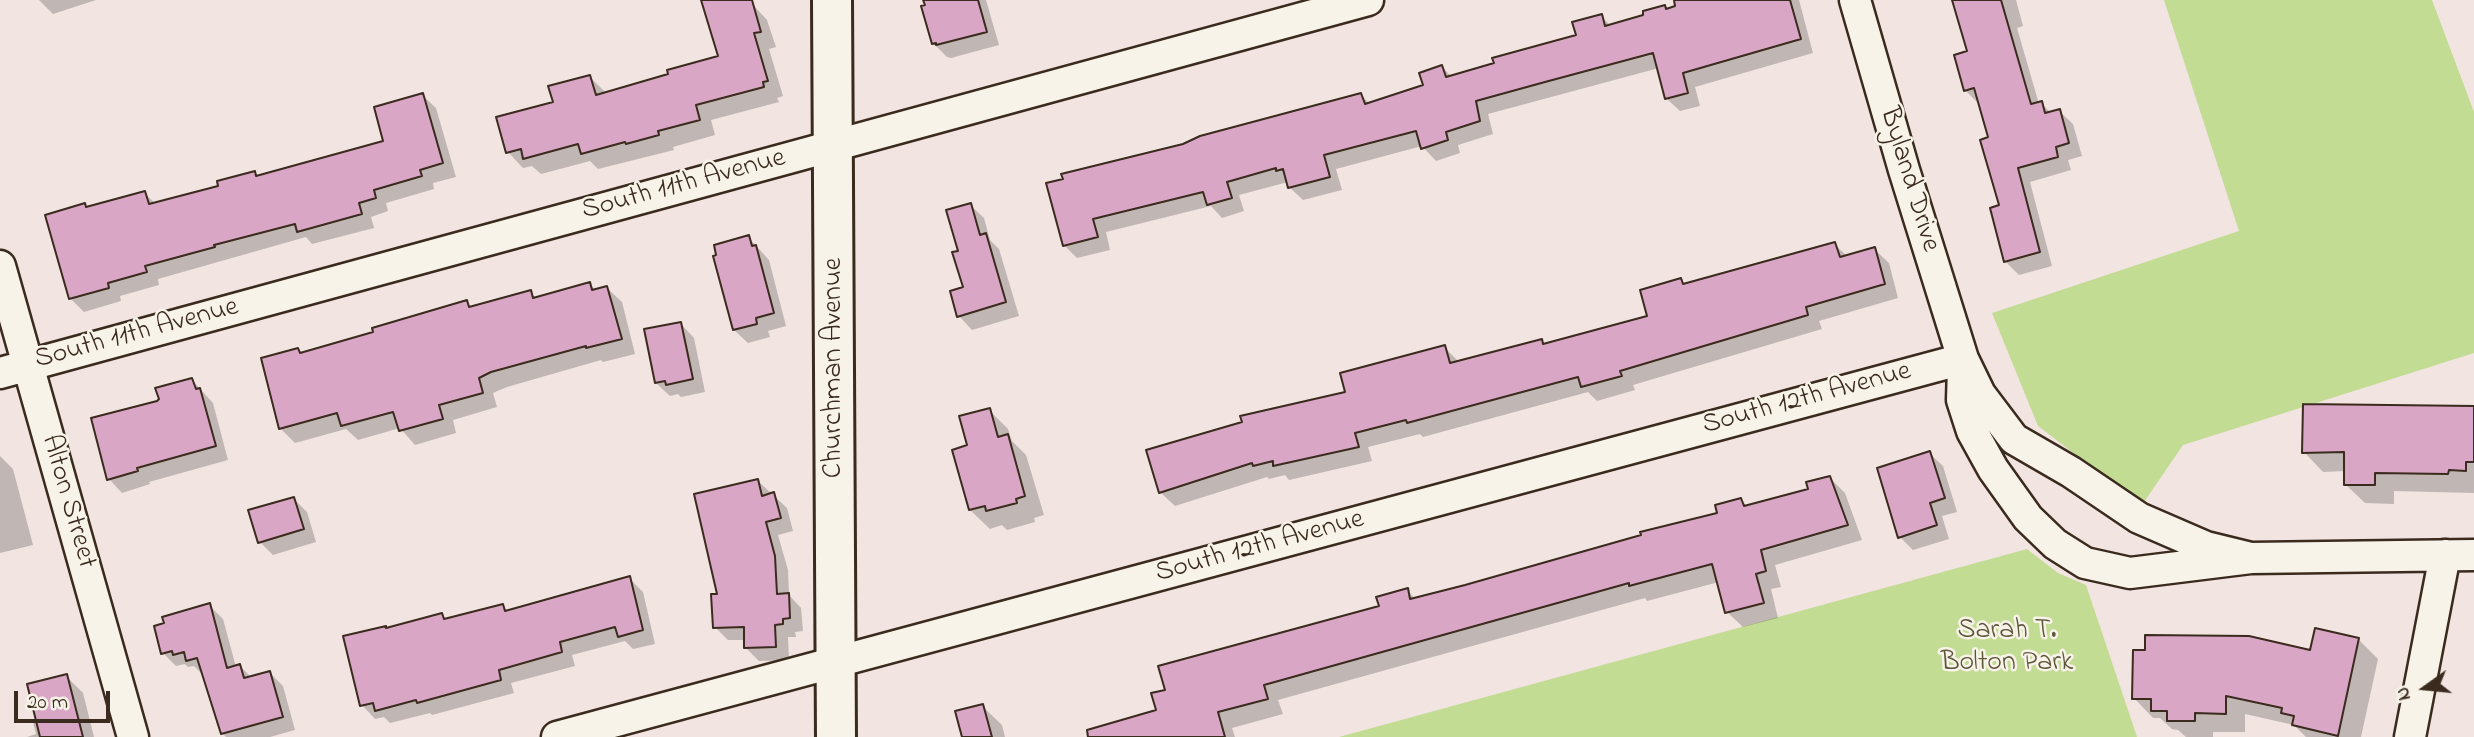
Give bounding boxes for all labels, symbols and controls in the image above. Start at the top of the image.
street label: Byland Drive [1870,104,1946,256]
street label: South 11th Avenue [579,143,789,229]
street label: Churchman Avenue [818,258,852,478]
street label: South 11th Avenue [32,292,242,378]
street label: South 12th Avenue [1699,356,1915,444]
street label: Alton Street [32,431,102,573]
street label: South 12th Avenue [1152,504,1368,592]
park label: Sarah T. Bolton Park [1941,615,2073,681]
north arrow [2390,653,2460,723]
scale bar [18,678,114,722]
text: N [2390,684,2419,703]
text: 20 m [27,688,68,718]

